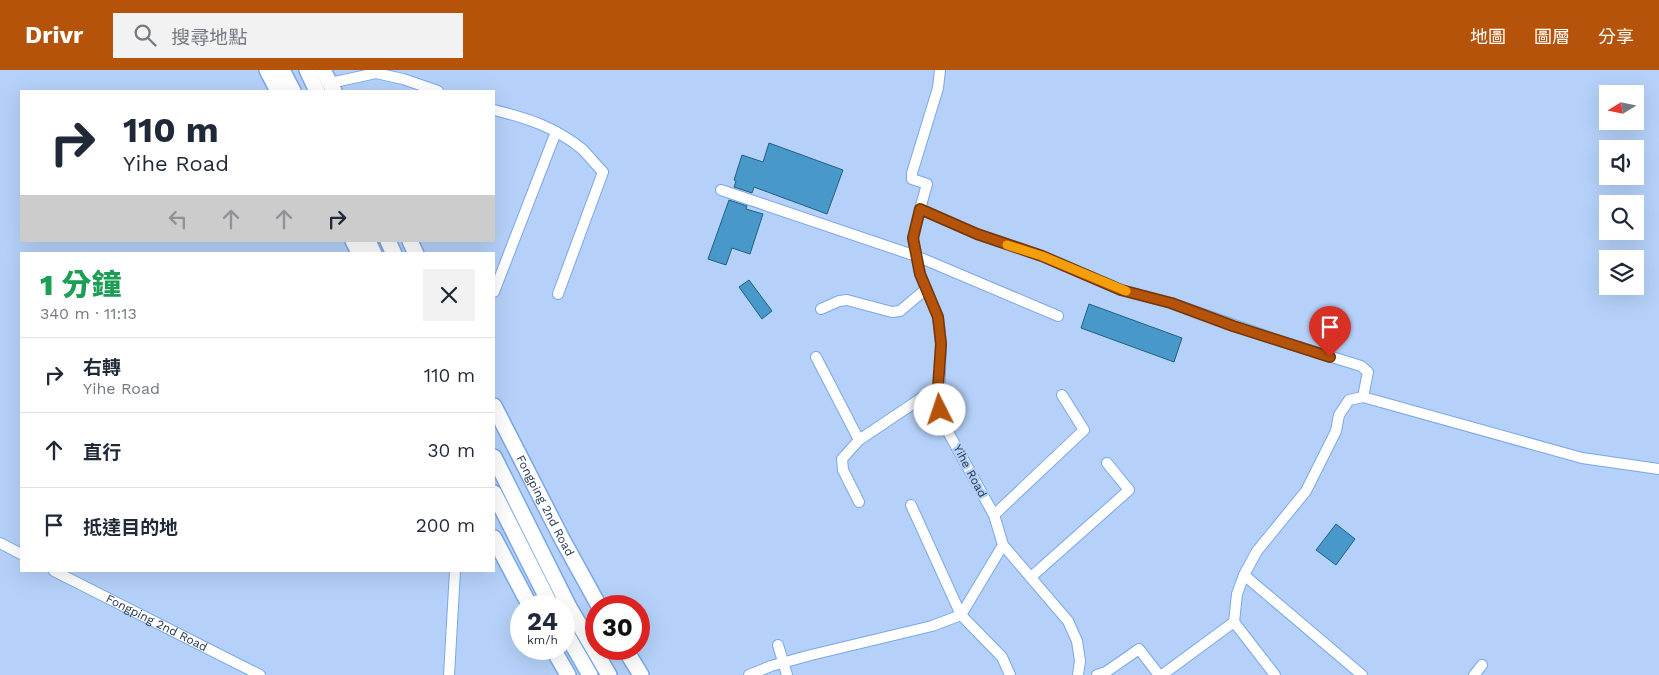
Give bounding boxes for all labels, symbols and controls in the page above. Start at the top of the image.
search box [113,13,463,58]
text: Drivr [25,21,83,49]
icon: search [131,21,159,49]
text: 搜尋地點 [171,26,247,49]
text: 地圖 [1470,26,1506,47]
text: 圖層 [1534,26,1570,47]
text: 分享 [1598,26,1634,47]
north arrow [1599,85,1644,130]
map controls [1599,85,1644,295]
text: 110 m [123,109,219,151]
icon: right [40,110,105,175]
button: sound [1599,140,1644,185]
text: Yihe Road [123,151,229,176]
button: search [1599,195,1644,240]
icon: left [164,205,192,233]
icon: ahead [217,205,245,233]
icon: ahead [270,205,298,233]
icon: right [323,205,351,233]
button: layers [1599,250,1644,295]
text: 1 分鐘 [40,267,121,302]
button: close [423,269,475,321]
text: 340 m · 11:13 [40,304,137,323]
pin [1309,306,1351,357]
icon: arrive [1316,313,1344,341]
text: 右轉 [83,356,121,379]
icon: right [40,361,68,389]
text: 110 m [424,364,475,387]
text: Yihe Road [83,379,160,398]
position arrow [913,383,965,435]
icon: ahead [40,436,68,464]
text: 30 m [428,439,475,462]
text: 直行 [83,441,121,464]
street label: Yihe Road [950,442,990,500]
street label: Fongping 2nd Road [513,453,577,559]
icon: arrive [40,511,68,539]
text: 200 m [416,514,475,537]
text: 抵達目的地 [83,516,178,539]
street label: Fongping 2nd Road [104,591,210,654]
speed limit sign: 30 [585,595,650,660]
text: 24 [527,607,558,636]
text: km/h [527,633,558,647]

